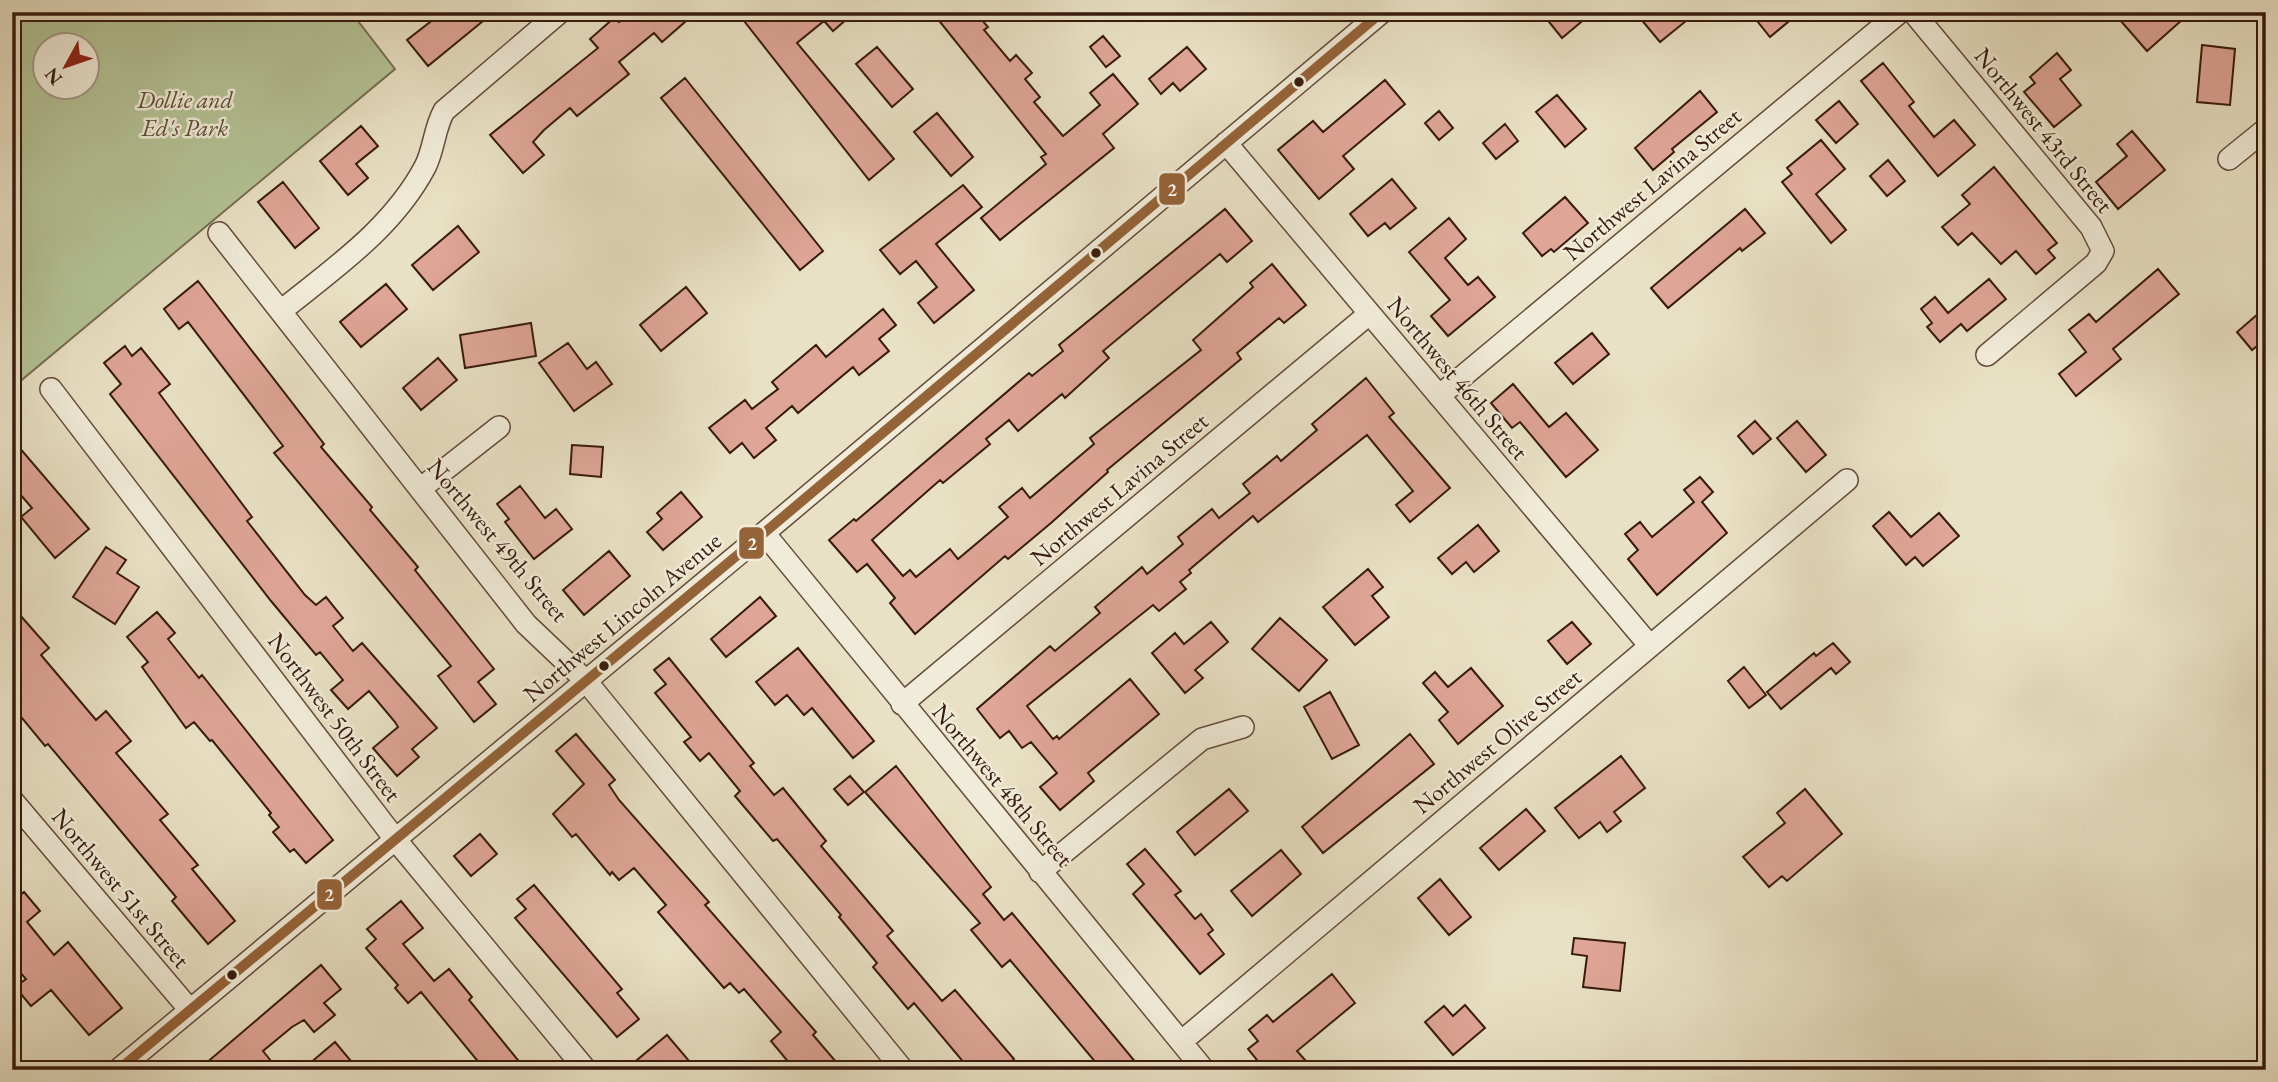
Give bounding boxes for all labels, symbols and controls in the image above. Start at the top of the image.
north arrow [32,32,102,102]
street label: Northwest 43rd Street [1968,41,2121,219]
text: N [38,62,68,91]
unlabelled marker [1292,75,1306,89]
park label: Dollie and Ed's Park [136,84,234,143]
street label: Northwest Lavina Street [1557,100,1748,267]
line badge: 2 [1158,172,1186,206]
text: 2 [1167,177,1177,202]
unlabelled marker [1089,246,1103,260]
street label: Northwest 46th Street [1381,290,1536,466]
street label: Northwest Lavina Street [1024,405,1215,572]
street label: Northwest 49th Street [421,452,576,628]
street label: Northwest Lincoln Avenue [517,525,727,709]
line badge: 2 [738,526,765,560]
text: 2 [747,531,757,556]
street label: Northwest 50th Street [261,626,409,808]
unlabelled marker [597,659,611,673]
street label: Northwest Olive Street [1407,661,1588,820]
street label: Northwest 48th Street [926,697,1081,873]
street label: Northwest 51st Street [45,802,197,975]
line badge: 2 [316,878,343,911]
text: 2 [324,882,334,907]
unlabelled marker [225,968,239,982]

